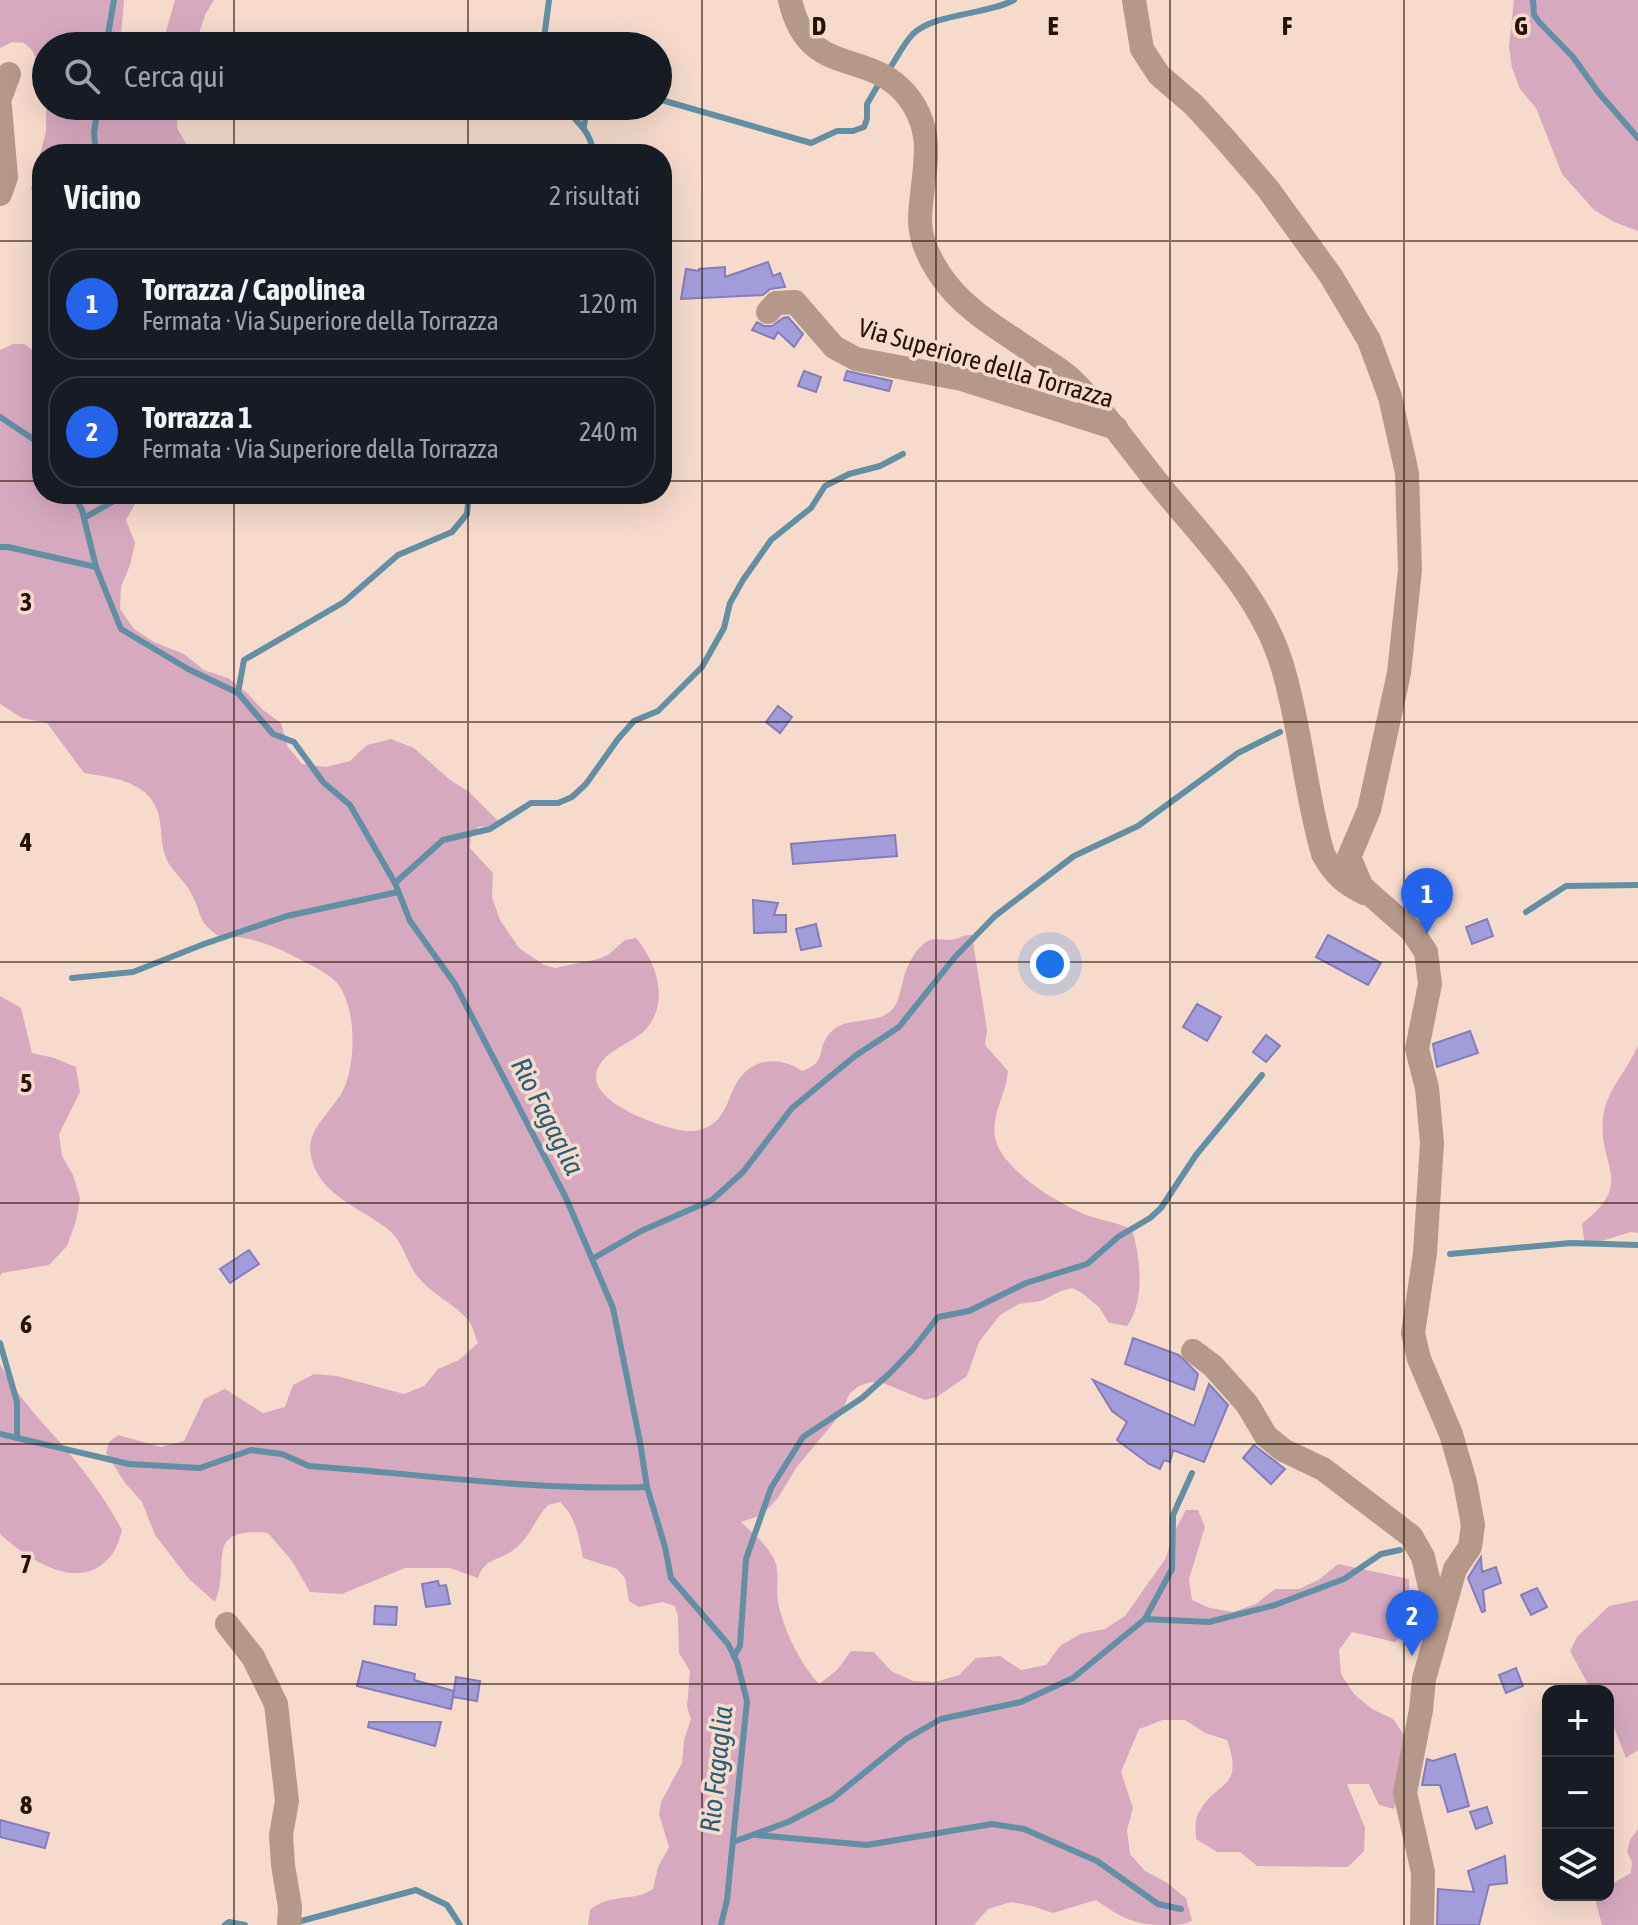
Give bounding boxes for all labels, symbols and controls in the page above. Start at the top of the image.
text: D [812,11,826,41]
text: E [1047,11,1059,41]
text: F [1282,11,1293,41]
text: G [1514,11,1528,41]
search box [32,32,672,120]
icon: search [60,54,104,98]
text: Cerca qui [124,59,225,93]
text: Vicino [64,177,141,216]
text: 2 risultati [549,181,640,211]
text: Torrazza / Capolinea [142,272,365,306]
text: 1 [86,289,98,319]
text: 120 m [579,289,638,319]
text: Fermata · Via Superiore della Torrazza [142,306,499,336]
street label: Via Superiore della Torrazza [855,312,1117,414]
text: Torrazza 1 [142,400,252,434]
text: 2 [86,417,98,447]
text: 240 m [579,417,638,447]
text: Fermata · Via Superiore della Torrazza [142,434,499,464]
text: 3 [20,587,32,617]
text: 4 [19,827,32,857]
pin: 1 [1401,868,1453,934]
your location [1030,944,1070,984]
water label: Rio Fagaglia [505,1052,591,1180]
text: 5 [20,1068,32,1098]
text: 6 [20,1309,32,1339]
text: 7 [20,1549,32,1579]
pin: 2 [1386,1590,1438,1656]
map controls [1542,1685,1614,1901]
button: + [1542,1685,1614,1757]
water label: Rio Fagaglia [693,1704,739,1834]
button: − [1542,1757,1614,1829]
text: 8 [20,1790,32,1820]
button: layers [1542,1829,1614,1901]

